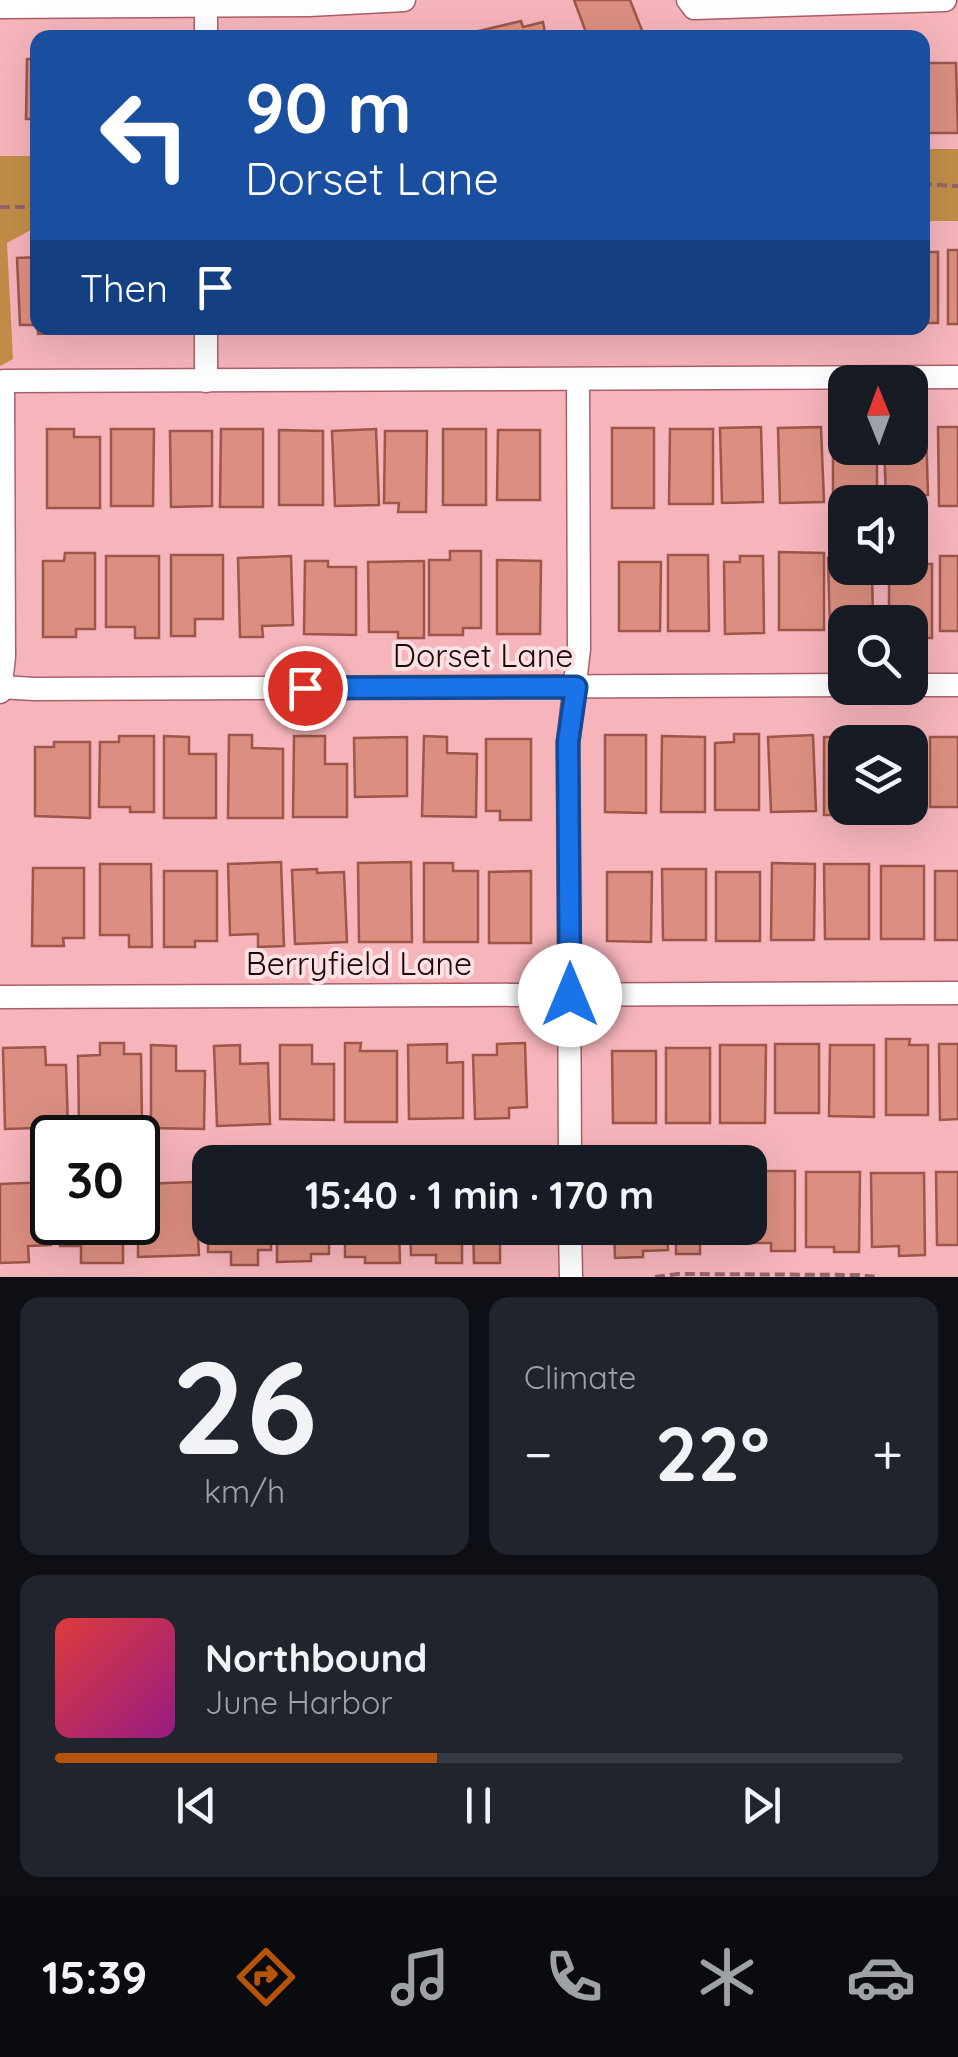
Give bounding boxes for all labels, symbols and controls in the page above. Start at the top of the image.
text: 90 m [245,63,412,151]
icon: left [80,70,210,200]
text: Dorset Lane [245,150,499,206]
icon: arrive [188,260,243,315]
text: Then [80,264,168,312]
north arrow [828,365,928,465]
map controls [828,365,928,825]
button: sound [828,485,928,585]
button: search [828,605,928,705]
street label: Dorset Lane [393,635,573,675]
pin [263,646,348,731]
icon: arrive [278,661,333,716]
button: layers [828,725,928,825]
street label: Berryfield Lane [246,943,472,983]
position arrow [518,943,622,1047]
speed limit sign: 30 [30,1115,160,1245]
text: 15:40 · 1 min · 170 m [305,1171,654,1219]
text: 26 [172,1324,317,1487]
text: Climate [524,1357,636,1397]
text: 22° [655,1406,770,1500]
text: − [524,1419,553,1488]
text: + [872,1419,903,1488]
text: km/h [204,1471,285,1511]
text: Northbound [205,1634,427,1682]
text: June Harbor [205,1682,393,1722]
icon: previous [169,1778,224,1833]
icon: pause [451,1778,506,1833]
icon: next [734,1778,789,1833]
icon: directions [231,1942,301,2012]
icon: music [385,1942,455,2012]
icon: phone [539,1942,609,2012]
icon: climate [692,1942,762,2012]
icon: car [846,1942,916,2012]
text: 15:39 [42,1949,147,2005]

